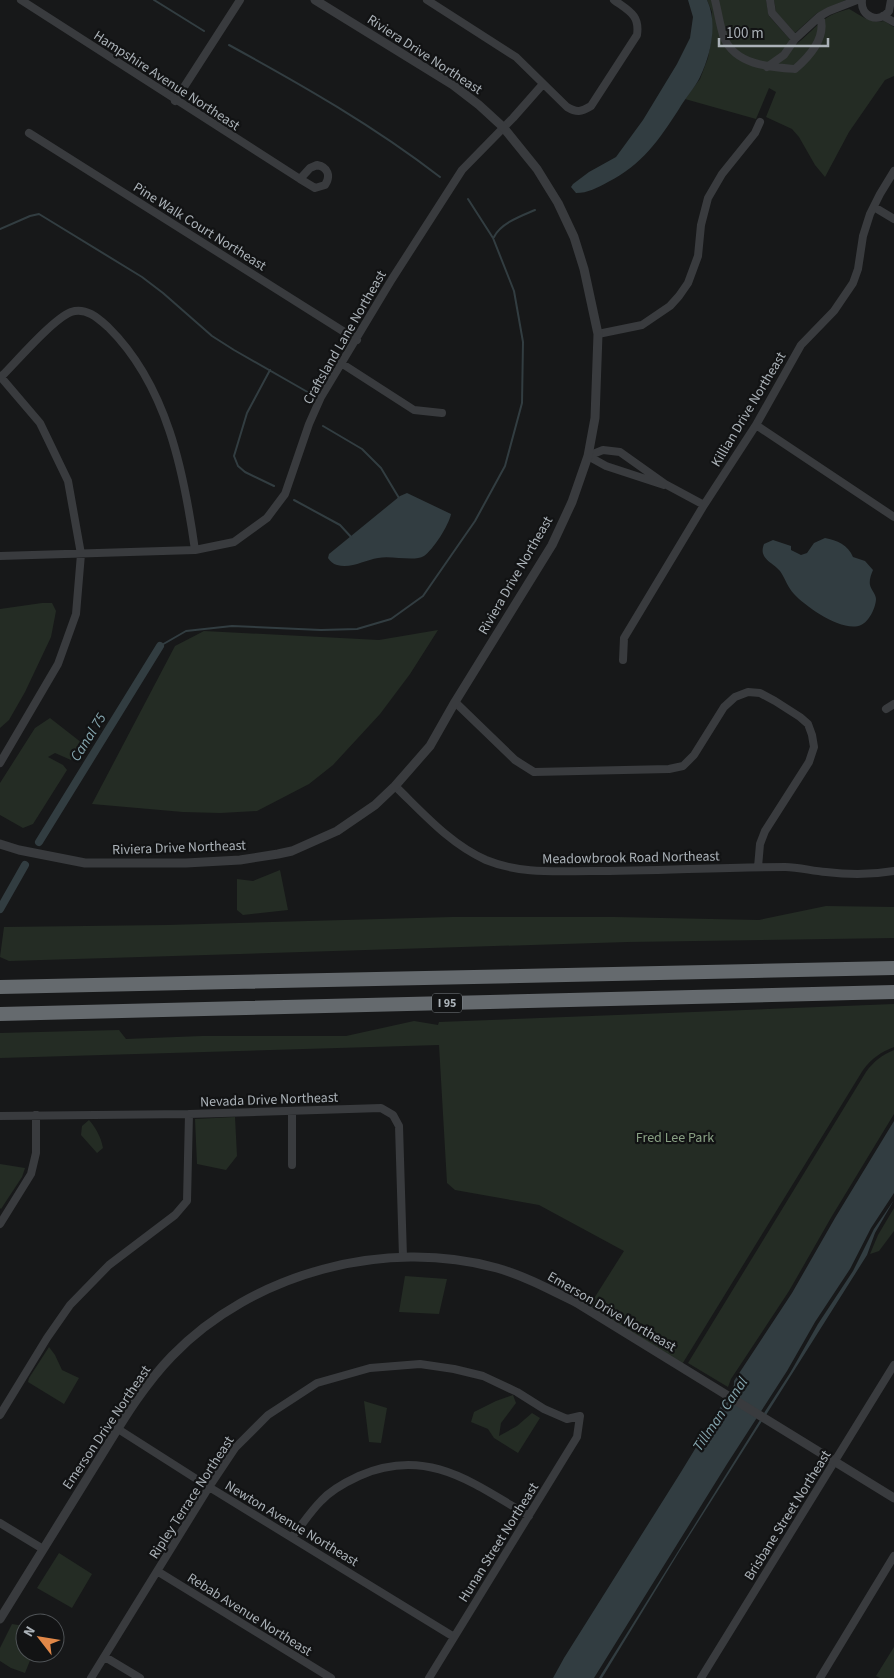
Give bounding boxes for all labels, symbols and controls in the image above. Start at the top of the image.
street label: Riviera Drive Northeast [363,10,486,100]
scale bar [719,15,828,47]
text: 100 m [726,23,764,44]
street label: Hampshire Avenue Northeast [89,26,244,136]
street label: Pine Walk Court Northeast [129,178,270,276]
street label: Craftsland Lane Northeast [298,267,392,408]
street label: Killian Drive Northeast [707,348,791,471]
street label: Riviera Drive Northeast [474,512,558,638]
water label: Canal 75 [65,708,112,765]
street label: Riviera Drive Northeast [112,836,247,860]
street label: Meadowbrook Road Northeast [542,846,720,870]
road number: I 95 [432,994,462,1012]
street label: Nevada Drive Northeast [200,1088,339,1112]
park label: Fred Lee Park [636,1128,714,1148]
street label: Emerson Drive Northeast [543,1267,680,1357]
street label: Emerson Drive Northeast [58,1361,156,1494]
water label: Tillman Canal [688,1373,753,1456]
street label: Ripley Terrace Northeast [145,1432,239,1563]
street label: Brisbane Street Northeast [740,1446,836,1585]
street label: Newton Avenue Northeast [221,1476,362,1572]
street label: Hunan Street Northeast [454,1479,544,1606]
street label: Rebab Avenue Northeast [183,1568,316,1662]
north arrow [15,1613,65,1663]
text: N [19,1623,41,1641]

